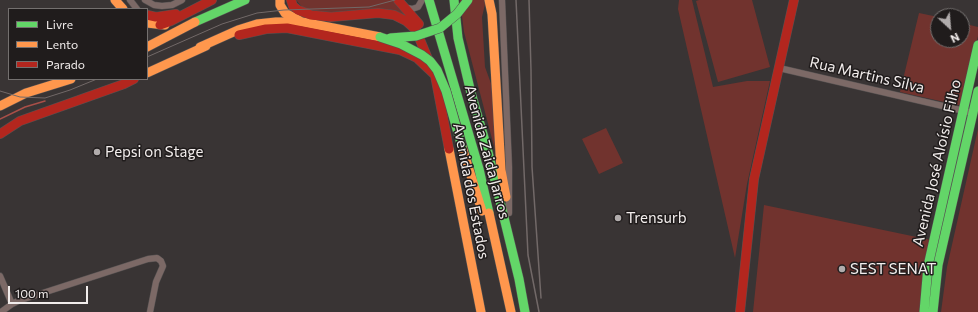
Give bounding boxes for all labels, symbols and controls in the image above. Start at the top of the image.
legend [8,8,148,80]
north arrow [930,8,970,48]
text: Livre [46,17,73,31]
text: N [948,31,962,46]
text: Lento [46,37,78,51]
street label: Rua Martins Silva [808,53,926,97]
text: Parado [46,57,85,71]
street label: Avenida José Aloísio Filho [909,78,965,248]
street label: Avenida Zaida Jarros [460,83,514,221]
street label: Avenida dos Estados [449,122,493,260]
place label: Pepsi on Stage [105,143,203,161]
marker: Pepsi on Stage [92,147,102,157]
place label: Trensurb [626,209,687,227]
marker: Trensurb [613,213,623,223]
place label: SEST SENAT [850,260,936,278]
marker: SEST SENAT [837,264,847,274]
scale bar [10,278,90,304]
text: 100 m [15,286,49,300]

